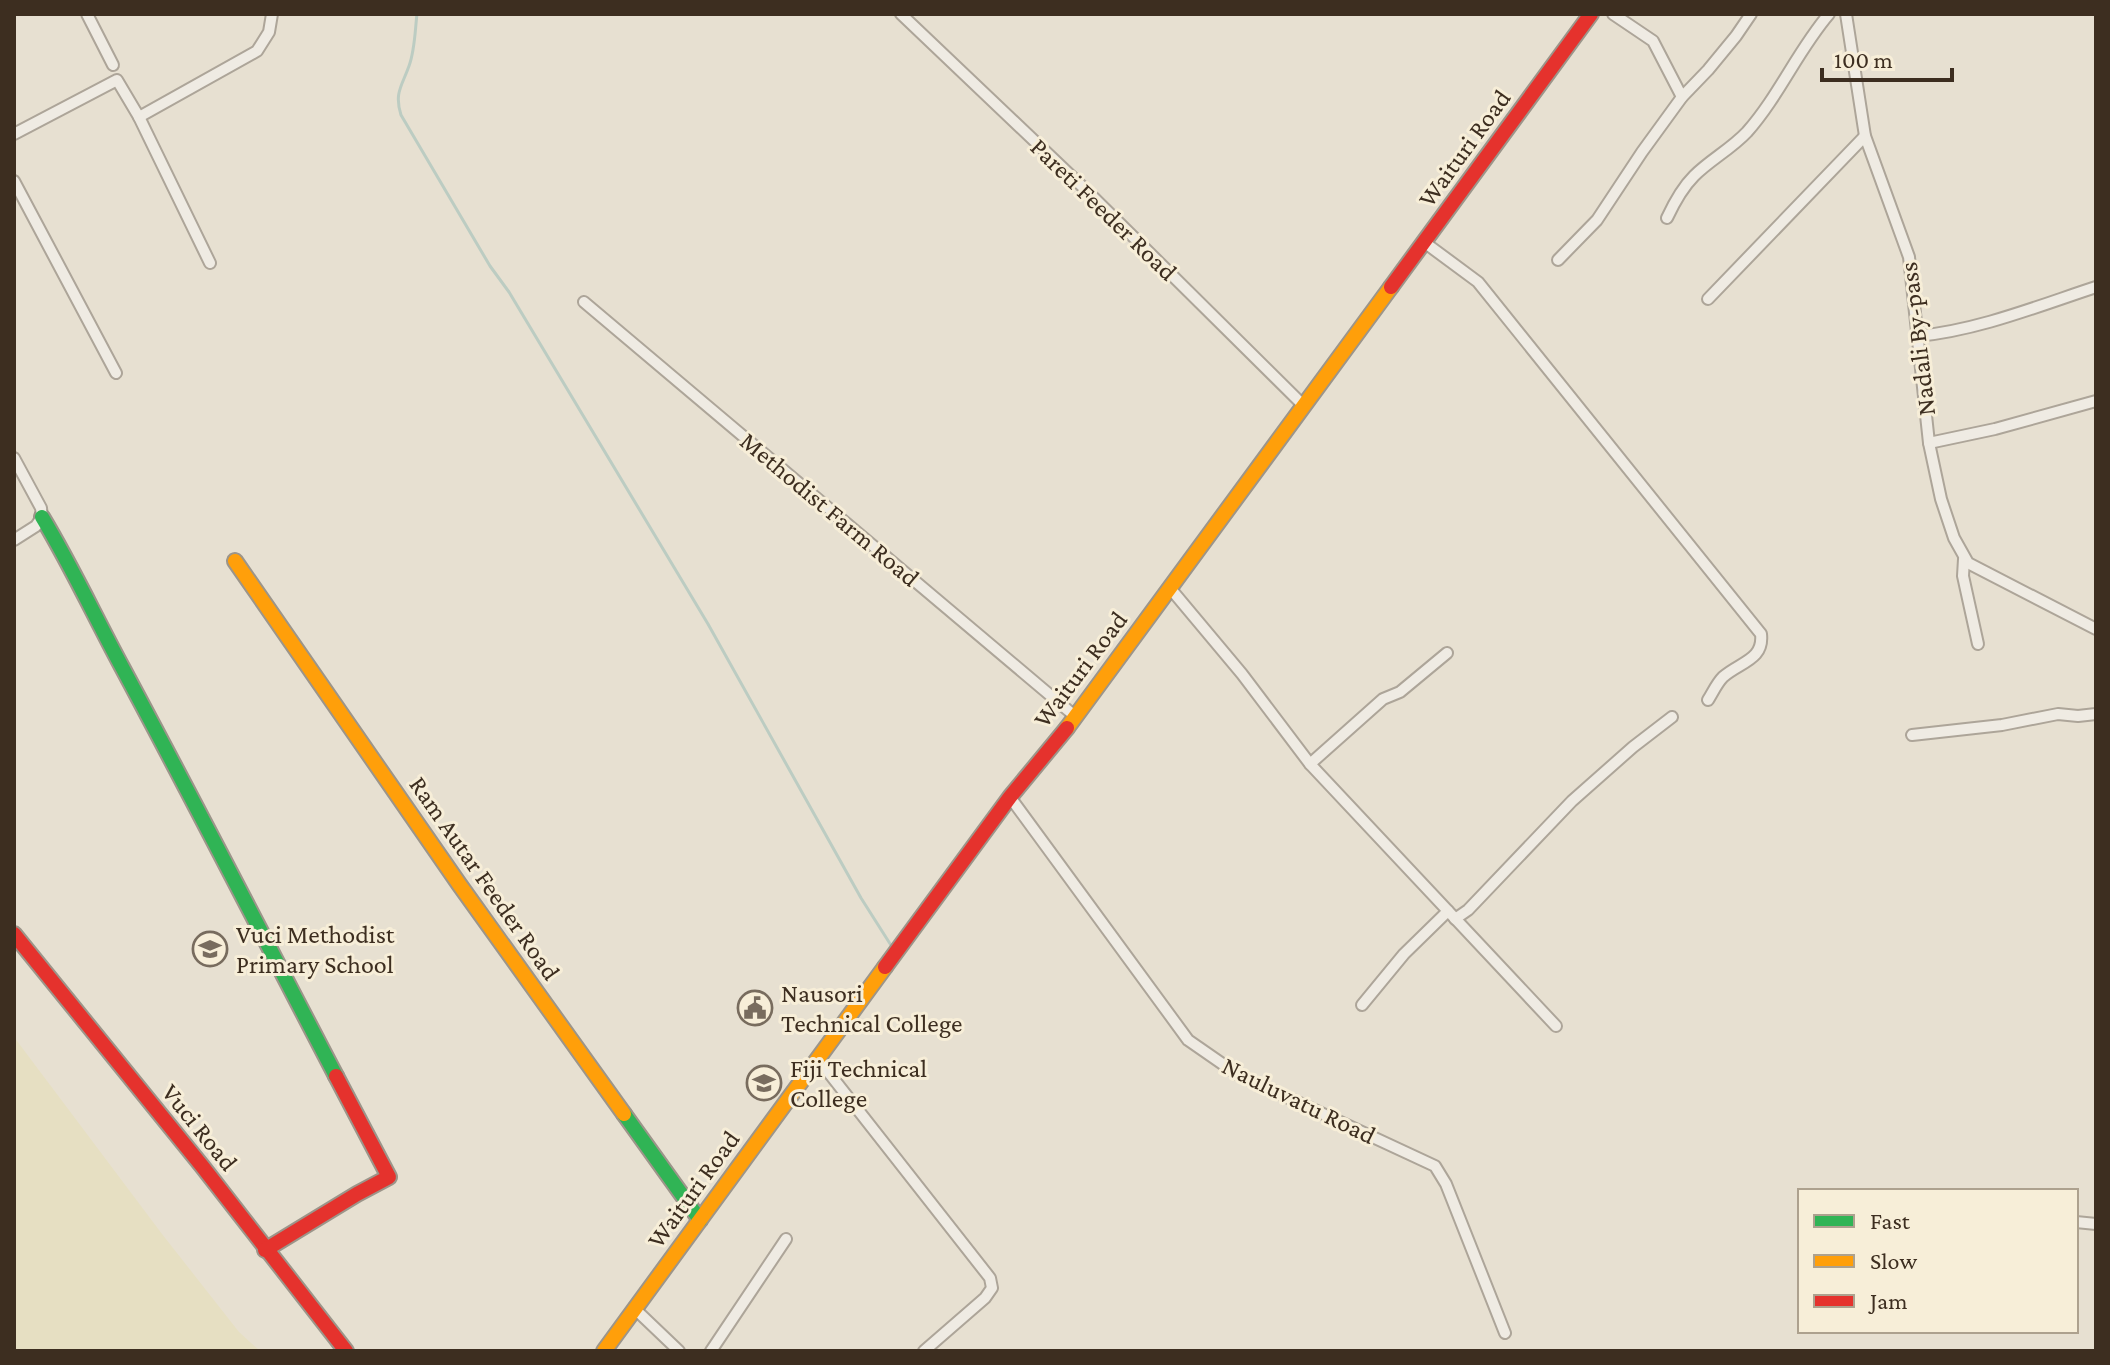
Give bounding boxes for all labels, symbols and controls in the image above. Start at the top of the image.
scale bar [1822,32,1952,82]
text: 100 m [1834,46,1893,73]
street label: Waituri Road [1412,84,1517,212]
street label: Pareti Feeder Road [1024,132,1183,287]
street label: Nadali By-pass [1894,260,1941,417]
street label: Methodist Farm Road [734,426,925,593]
street label: Waituri Road [1027,605,1134,733]
street label: Ram Autar Feeder Road [403,771,566,986]
place label: Vuci Methodist Primary School [236,920,395,979]
school or university icon: Vuci Methodist Primary School [191,930,229,968]
place label: Nausori Technical College [781,979,963,1038]
public building icon: Nausori Technical College [736,989,774,1027]
street label: Nauluvatu Road [1217,1051,1381,1150]
place label: Fiji Technical College [790,1054,927,1113]
school or university icon: Fiji Technical College [745,1064,783,1102]
street label: Vuci Road [156,1078,244,1177]
street label: Waituri Road [641,1125,746,1253]
legend [1798,1189,2078,1333]
text: Fast [1870,1207,1911,1234]
text: Slow [1870,1247,1917,1274]
text: Jam [1868,1287,1908,1314]

